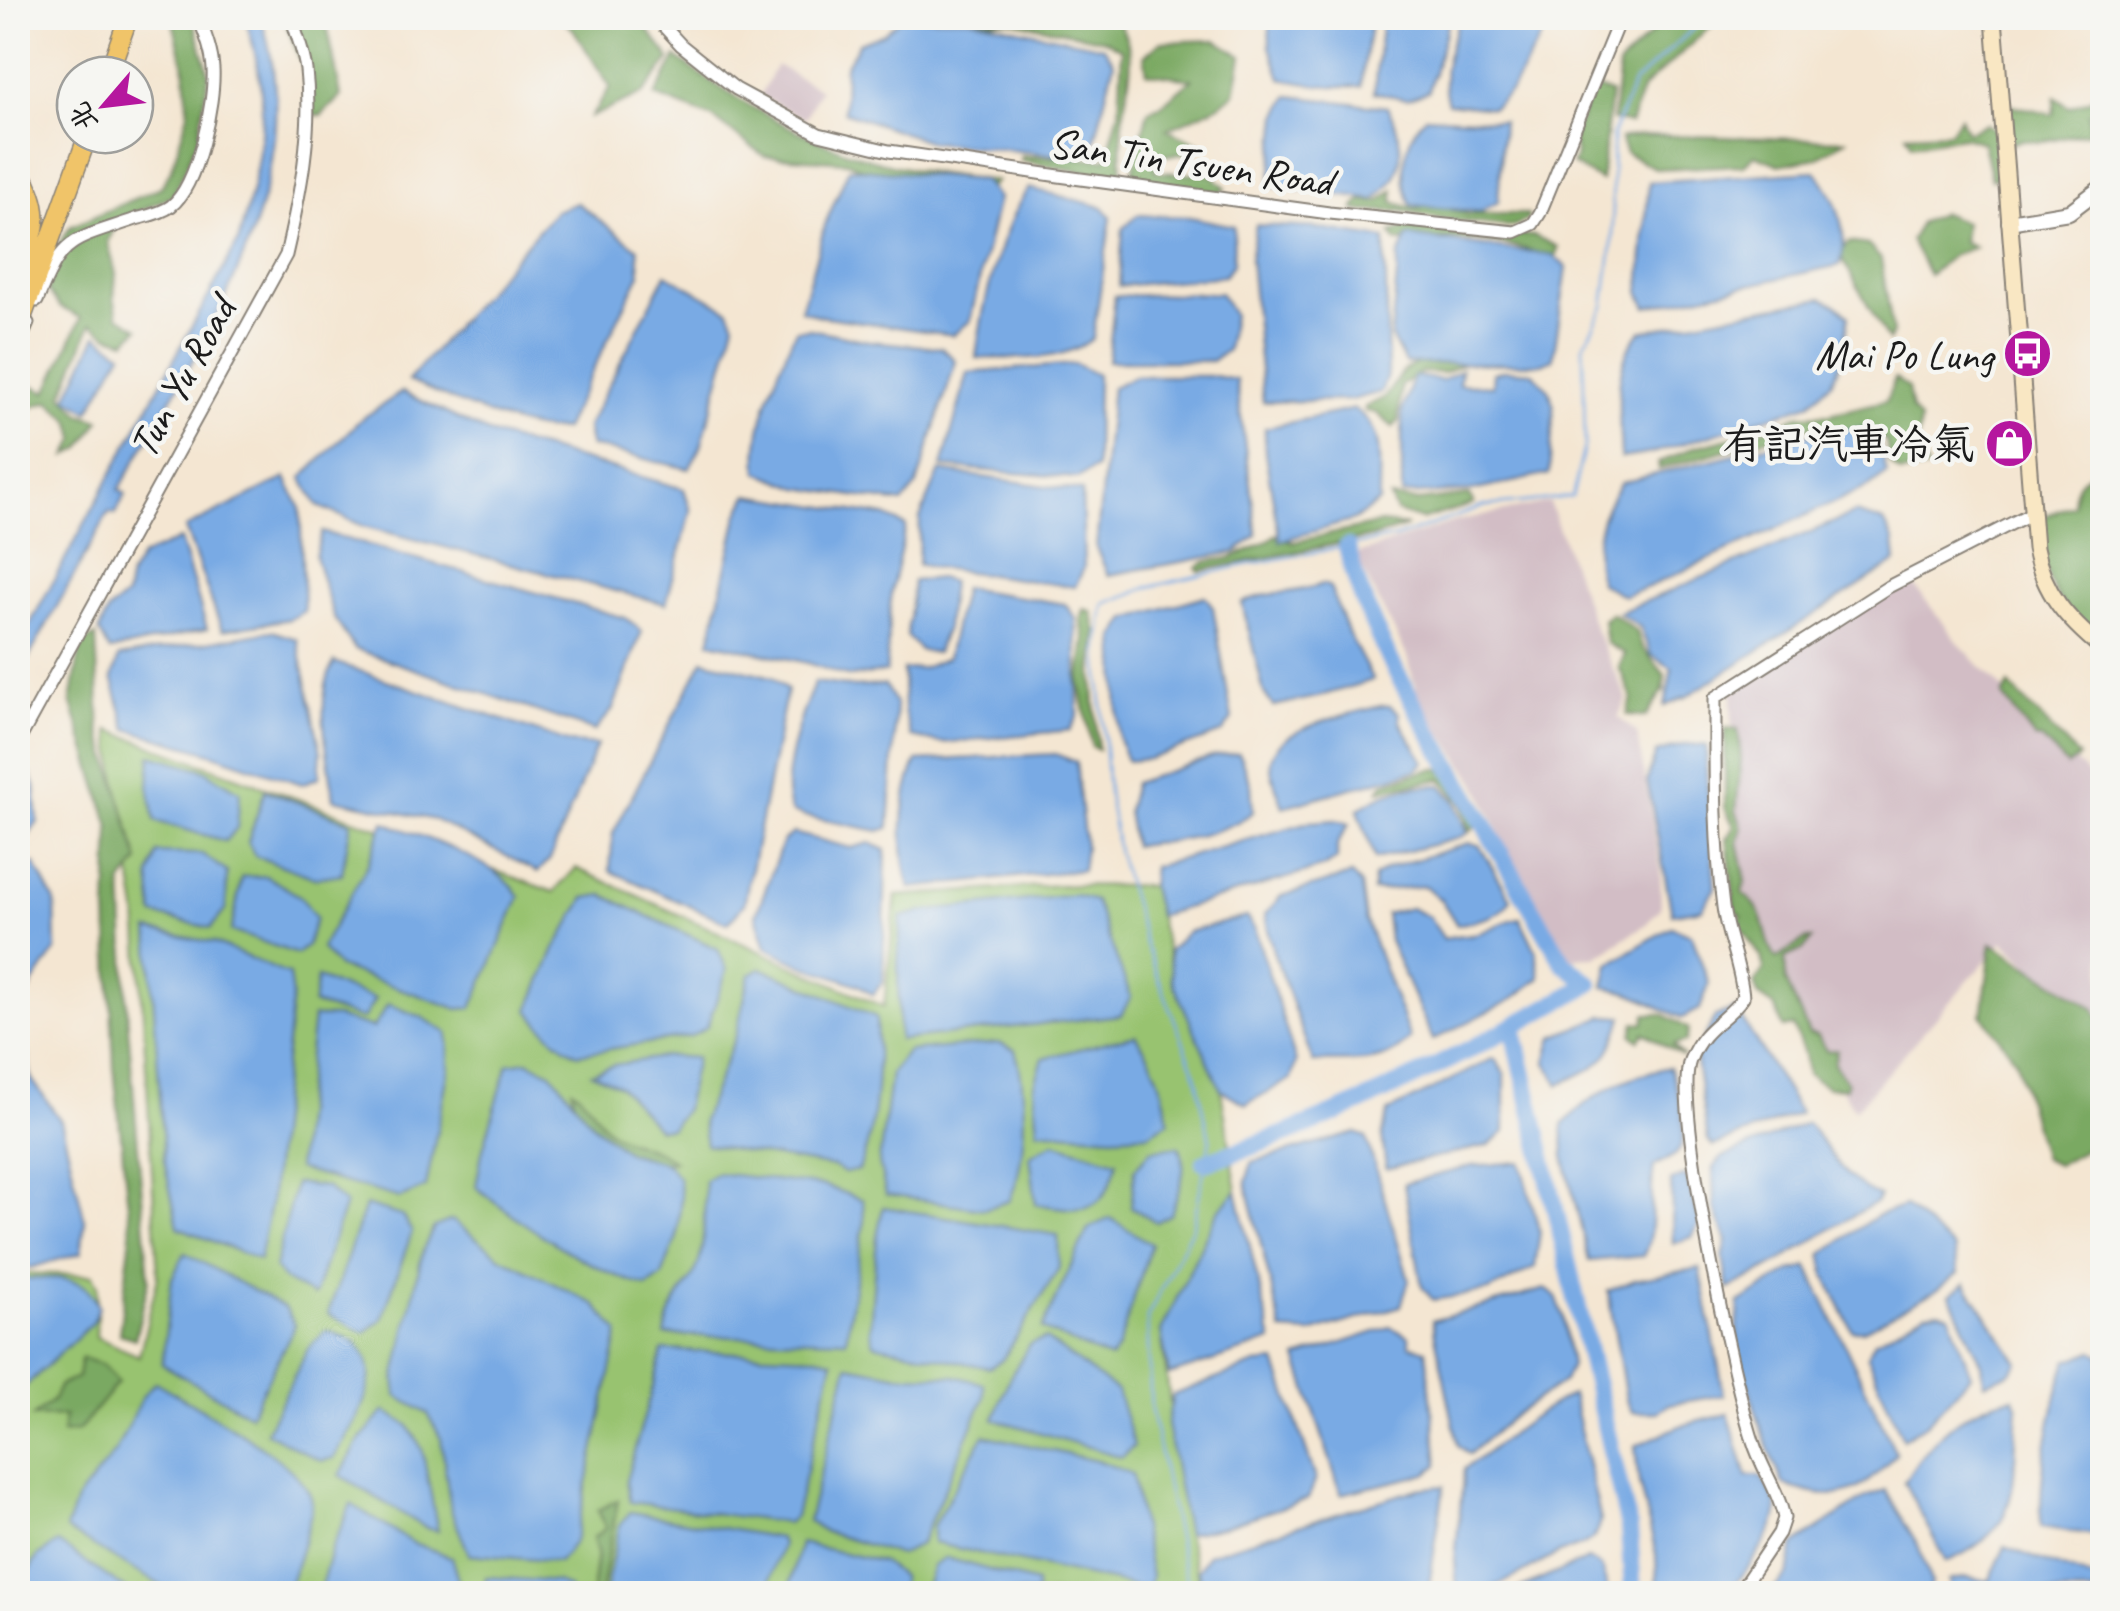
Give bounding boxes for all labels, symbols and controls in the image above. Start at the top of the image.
north arrow [55,55,155,155]
text: 北 [61,96,105,137]
street label: San Tin Tsuen Road [1046,116,1342,209]
street label: Tun Yu Road [117,283,251,467]
bus stop icon: Mai Po Lung [2002,328,2054,380]
place label: Mai Po Lung [1815,329,1996,382]
shop icon: 有記汽車冷氣 [1983,417,2035,469]
place label: 有記汽車冷氣 [1722,418,1974,471]

